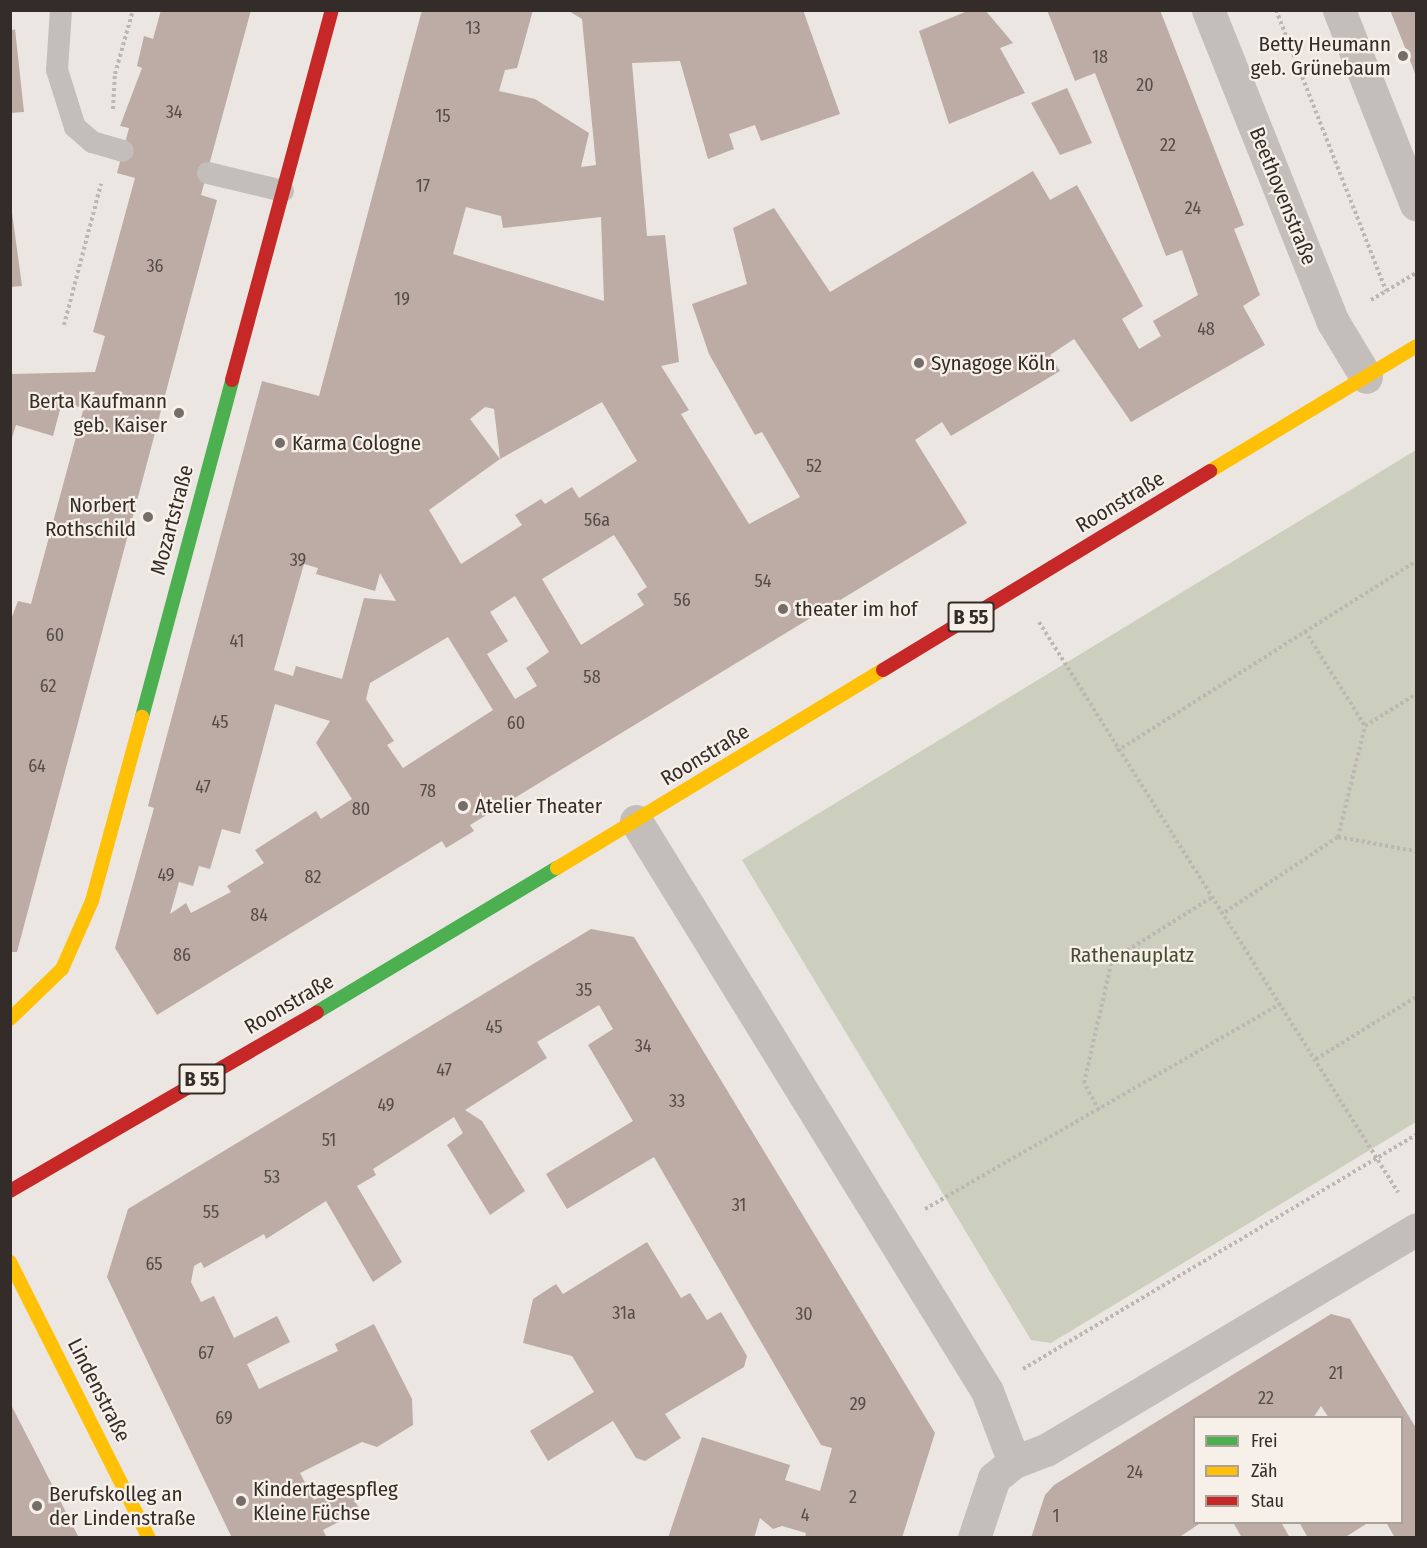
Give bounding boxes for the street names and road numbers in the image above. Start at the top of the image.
street label: Beethovenstraße [1244,123,1322,269]
street label: Mozartstraße [145,462,199,578]
street label: Roonstraße [1071,466,1169,538]
road number: B 55 [947,600,995,634]
street label: Roonstraße [656,719,754,791]
street label: Roonstraße [240,968,338,1040]
road number: B 55 [178,1062,226,1096]
street label: Lindenstraße [62,1334,136,1446]

